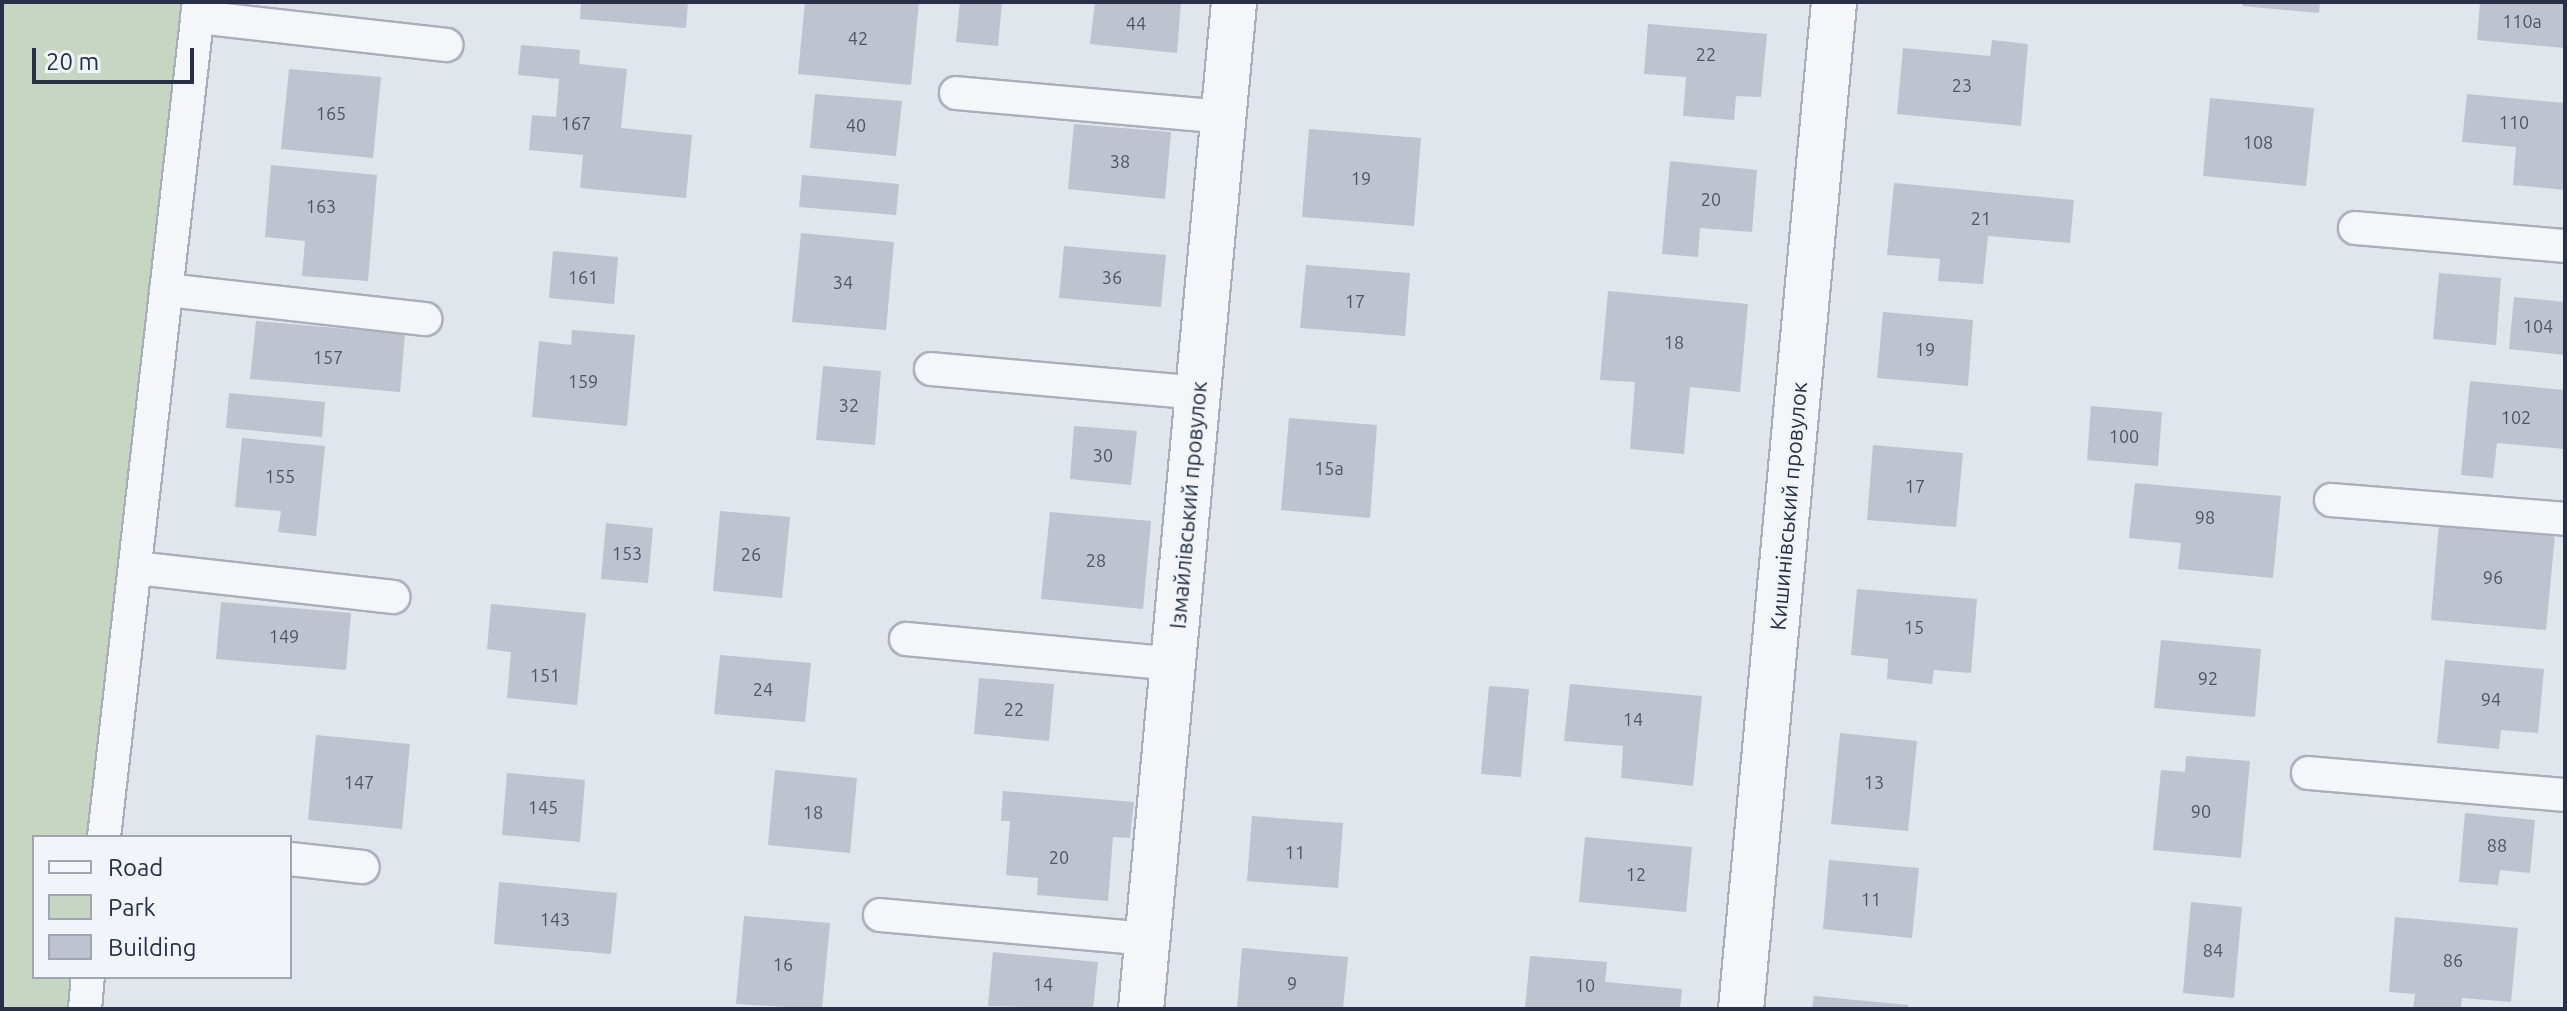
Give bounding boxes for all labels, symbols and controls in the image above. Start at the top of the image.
house number: 110а [2502,10,2542,32]
house number: 44 [1126,12,1146,34]
house number: 42 [848,27,868,49]
scale bar [36,32,198,82]
house number: 22 [1696,43,1716,65]
text: 20 m [46,48,99,75]
house number: 23 [1952,74,1972,96]
house number: 165 [316,102,346,124]
house number: 110 [2499,111,2529,133]
house number: 167 [561,112,591,134]
house number: 40 [846,114,866,136]
house number: 108 [2243,131,2273,153]
house number: 38 [1110,150,1130,172]
house number: 19 [1351,167,1371,189]
house number: 20 [1701,188,1721,210]
house number: 163 [306,195,336,217]
house number: 21 [1971,207,1991,229]
house number: 161 [568,266,598,288]
house number: 36 [1102,266,1122,288]
house number: 34 [833,271,853,293]
house number: 17 [1345,290,1365,312]
house number: 104 [2523,315,2553,337]
house number: 18 [1664,331,1684,353]
house number: 19 [1915,338,1935,360]
house number: 157 [313,346,343,368]
house number: 159 [568,370,598,392]
street label: Ізмайлівський провулок [1164,380,1212,630]
street label: Кишинівський провулок [1764,381,1812,631]
house number: 32 [839,394,859,416]
house number: 102 [2501,406,2531,428]
house number: 100 [2109,425,2139,447]
house number: 30 [1093,444,1113,466]
house number: 15а [1314,457,1344,479]
house number: 155 [265,465,295,487]
house number: 17 [1905,475,1925,497]
house number: 98 [2195,506,2215,528]
house number: 153 [612,542,642,564]
house number: 26 [741,543,761,565]
house number: 28 [1086,549,1106,571]
house number: 96 [2483,566,2503,588]
house number: 15 [1904,616,1924,638]
house number: 149 [269,625,299,647]
house number: 151 [530,664,560,686]
house number: 92 [2198,667,2218,689]
house number: 24 [753,678,773,700]
house number: 94 [2481,688,2501,710]
house number: 22 [1004,698,1024,720]
house number: 14 [1623,708,1643,730]
house number: 147 [344,771,374,793]
house number: 13 [1864,771,1884,793]
house number: 145 [528,796,558,818]
house number: 90 [2191,800,2211,822]
house number: 18 [803,801,823,823]
house number: 88 [2487,834,2507,856]
legend [32,835,292,979]
house number: 11 [1285,841,1305,863]
house number: 20 [1049,846,1069,868]
text: Road [108,854,163,881]
house number: 12 [1626,863,1646,885]
house number: 11 [1861,888,1881,910]
text: Park [108,894,156,921]
house number: 143 [540,908,570,930]
text: Building [108,934,196,961]
house number: 84 [2203,939,2223,961]
house number: 86 [2443,949,2463,971]
house number: 16 [773,953,793,975]
house number: 9 [1287,972,1297,994]
house number: 14 [1033,973,1053,995]
house number: 10 [1575,974,1595,996]

